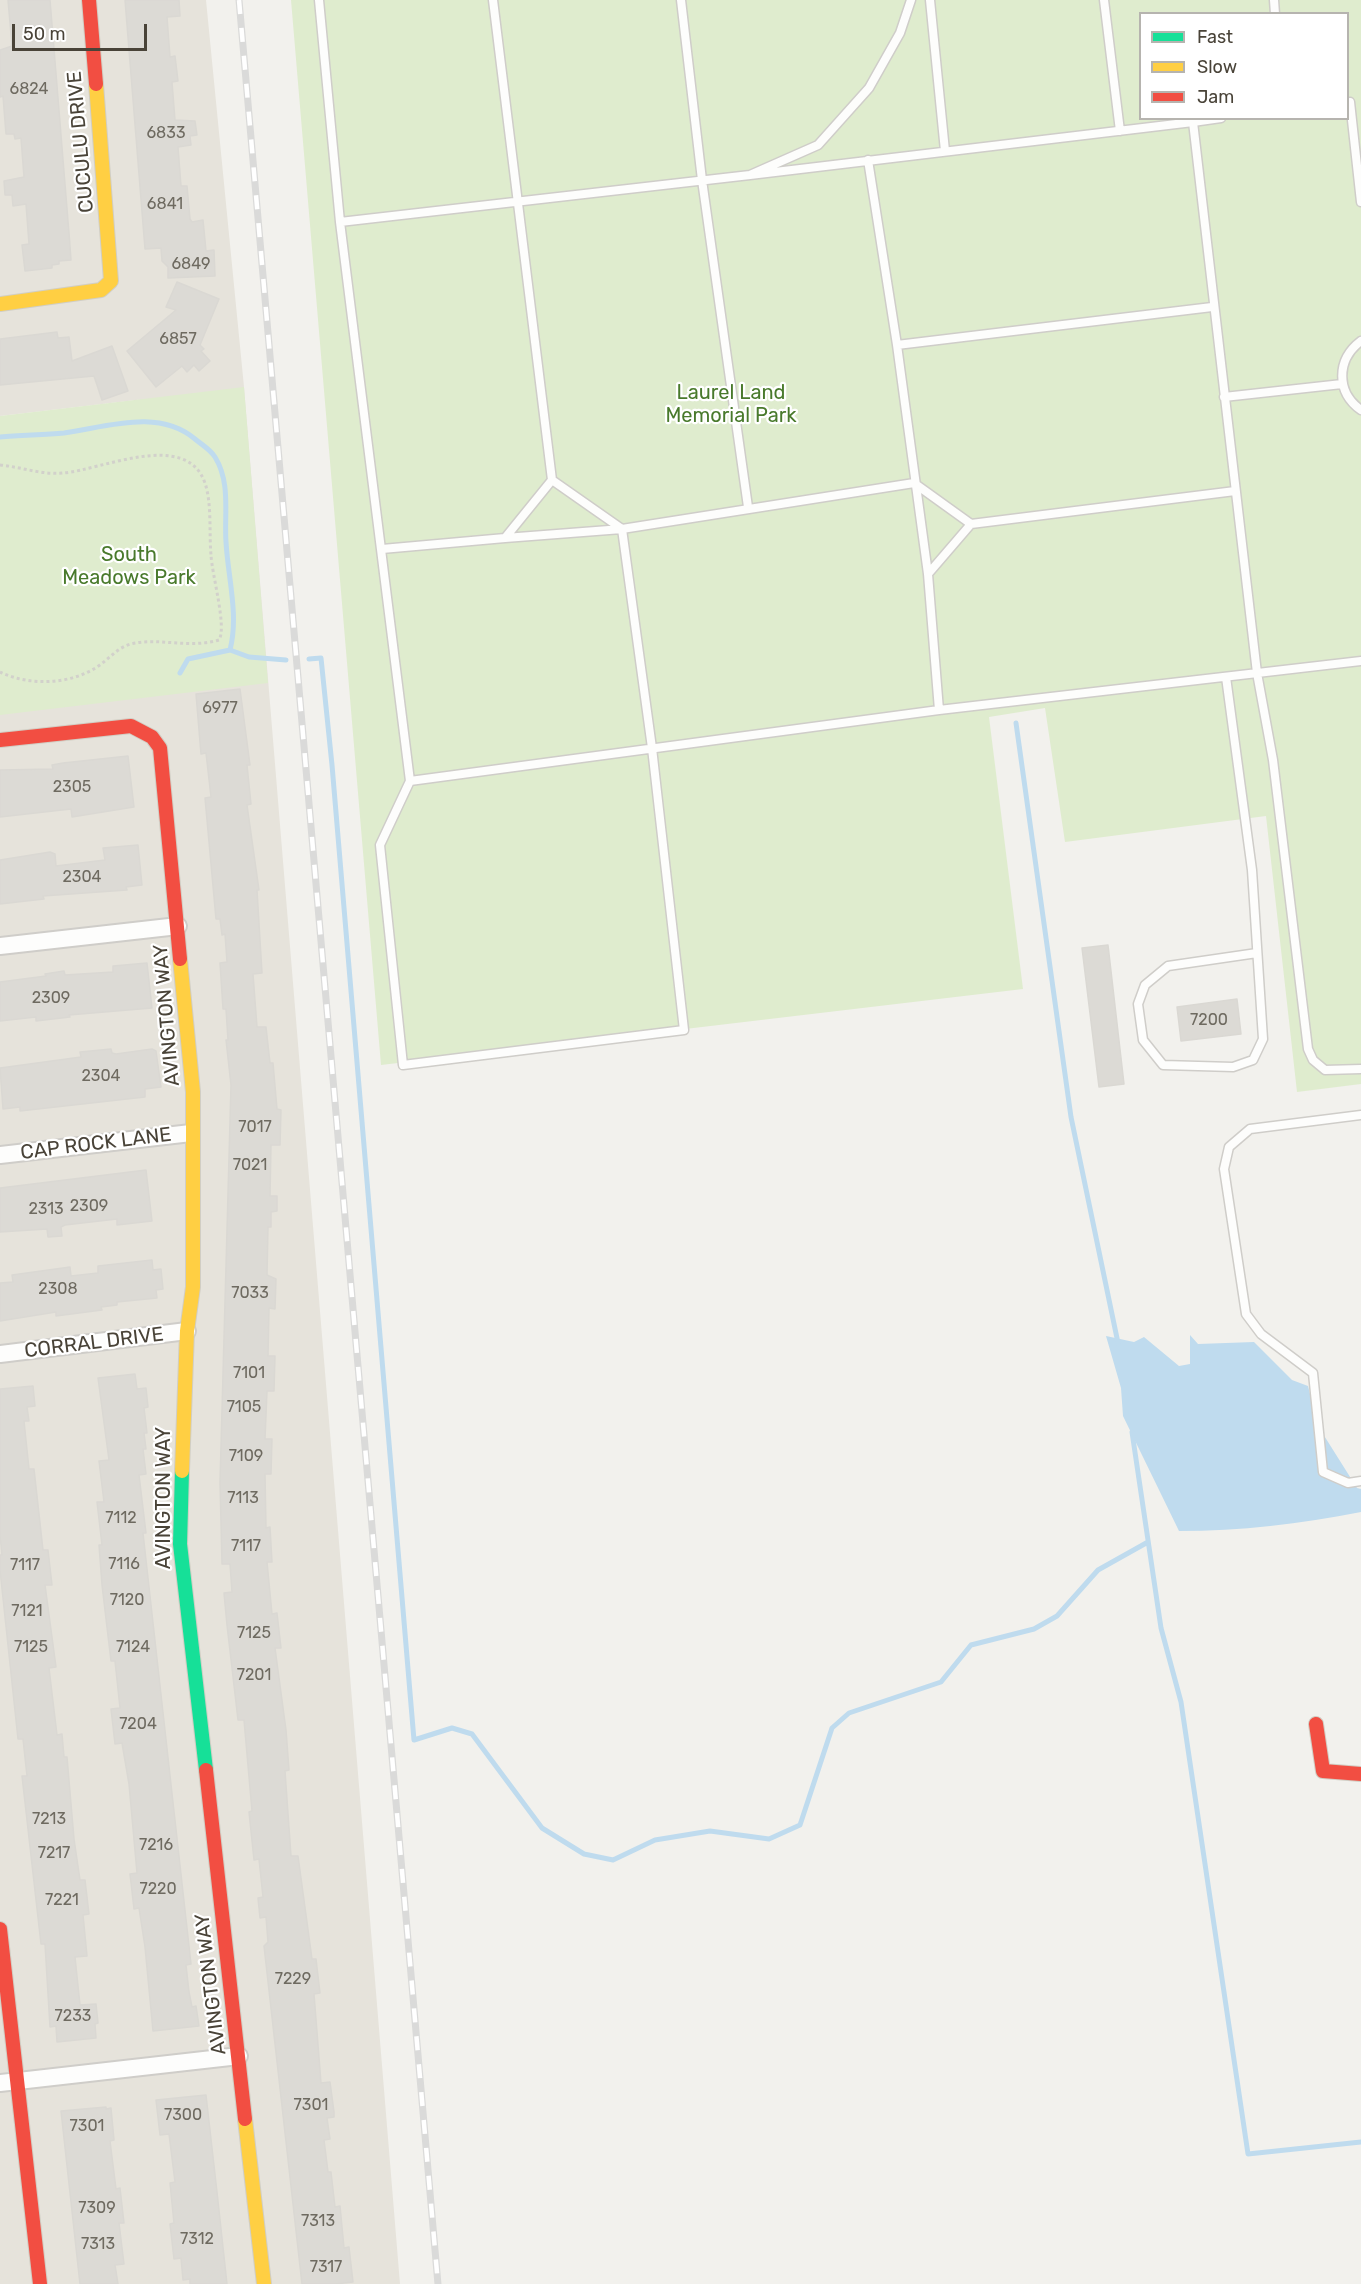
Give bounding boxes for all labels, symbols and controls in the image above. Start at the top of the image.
scale bar [15,12,150,50]
legend [1139,12,1349,120]
text: 50 m [23,23,66,45]
text: Fast [1197,26,1233,48]
text: Slow [1197,56,1237,78]
street label: CUCULU DRIVE [63,70,99,214]
house number: 6824 [10,79,48,99]
text: Jam [1197,86,1234,108]
house number: 6833 [146,123,186,143]
house number: 6841 [147,194,183,214]
house number: 6849 [171,254,211,274]
house number: 6857 [159,329,197,349]
park label: Laurel Land Memorial Park [665,381,797,428]
park label: South Meadows Park [62,543,196,590]
house number: 6977 [202,698,238,718]
house number: 2305 [53,777,91,797]
house number: 2304 [62,867,102,887]
street label: AVINGTON WAY [149,943,185,1087]
house number: 2309 [32,988,70,1008]
house number: 7200 [1190,1010,1228,1030]
house number: 2304 [81,1066,121,1086]
house number: 7017 [238,1117,272,1137]
street label: CAP ROCK LANE [19,1123,173,1165]
house number: 7021 [233,1155,267,1175]
house number: 2309 [70,1196,108,1216]
house number: 2313 [28,1199,64,1219]
house number: 2308 [38,1279,78,1299]
house number: 7033 [231,1283,269,1303]
street label: CORRAL DRIVE [23,1323,165,1363]
house number: 7101 [233,1363,265,1383]
house number: 7105 [227,1397,261,1417]
street label: AVINGTON WAY [152,1427,176,1569]
house number: 7109 [229,1446,263,1466]
house number: 7113 [227,1488,259,1508]
house number: 7112 [105,1508,137,1528]
house number: 7117 [231,1536,261,1556]
house number: 7116 [108,1554,140,1574]
house number: 7117 [10,1555,40,1575]
house number: 7120 [110,1590,144,1610]
house number: 7121 [11,1601,43,1621]
house number: 7125 [237,1623,271,1643]
house number: 7125 [14,1637,48,1657]
house number: 7124 [116,1637,150,1657]
house number: 7201 [237,1665,271,1685]
house number: 7204 [119,1714,157,1734]
house number: 7213 [32,1809,66,1829]
house number: 7216 [139,1835,173,1855]
house number: 7217 [38,1843,70,1863]
house number: 7220 [139,1879,177,1899]
house number: 7221 [45,1890,79,1910]
street label: AVINGTON WAY [190,1912,232,2056]
house number: 7229 [275,1969,311,1989]
house number: 7233 [55,2006,91,2026]
house number: 7301 [294,2095,328,2115]
house number: 7300 [164,2105,202,2125]
house number: 7301 [70,2116,104,2136]
house number: 7309 [78,2198,116,2218]
house number: 7313 [301,2211,335,2231]
house number: 7312 [180,2229,214,2249]
house number: 7313 [81,2234,115,2254]
house number: 7317 [310,2257,342,2277]

